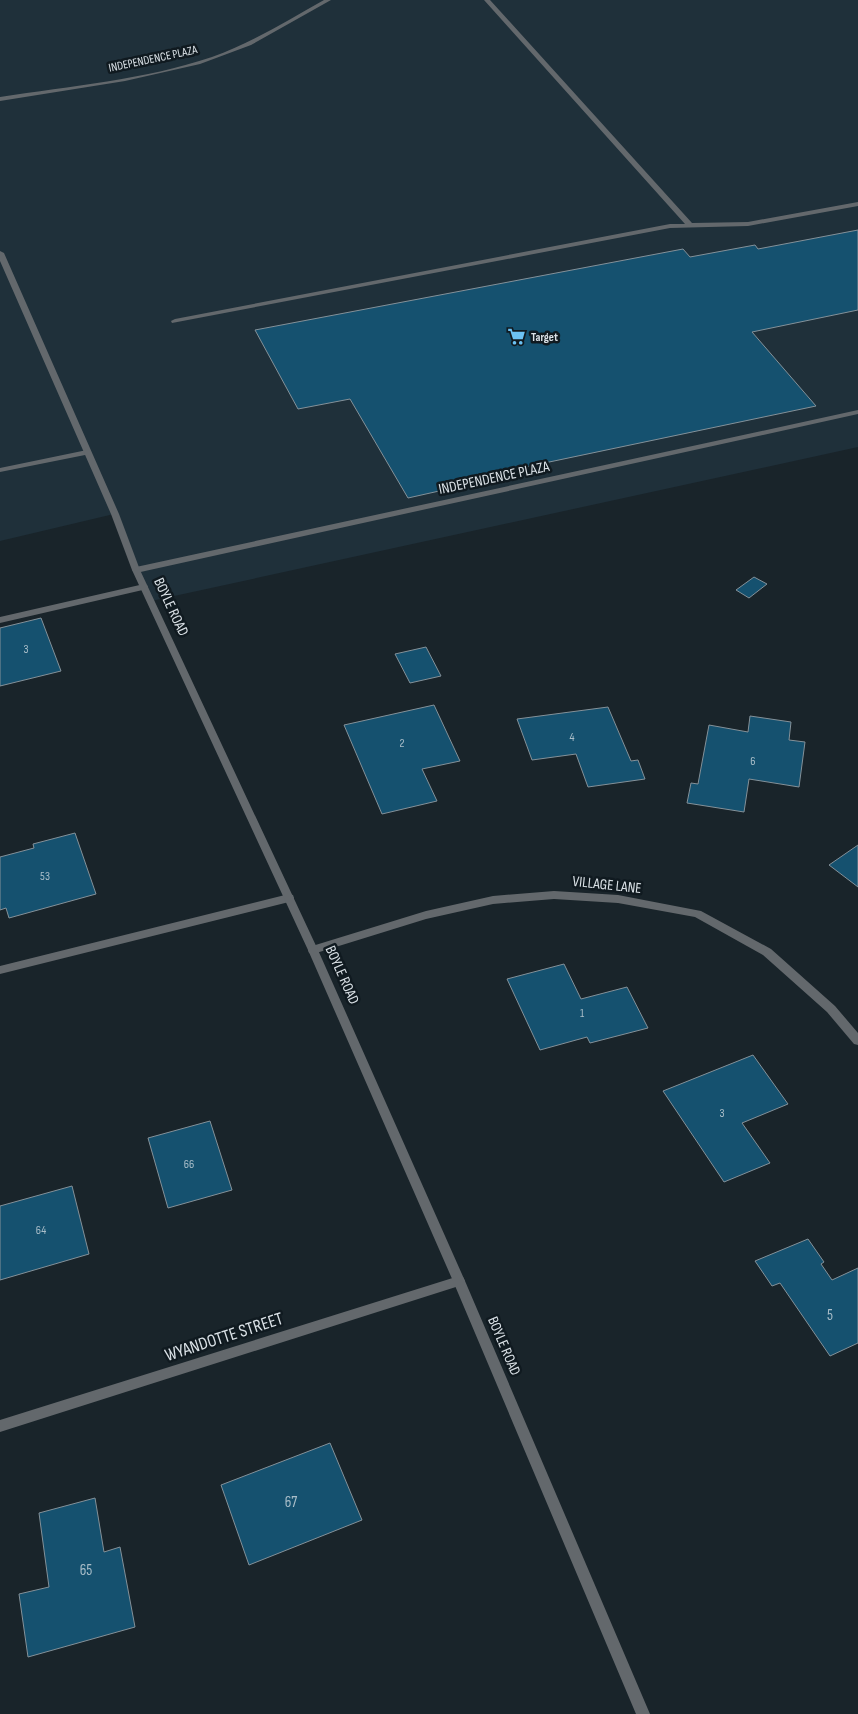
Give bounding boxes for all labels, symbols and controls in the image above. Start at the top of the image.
street label: INDEPENDENCE PLAZA [107,42,200,76]
supermarket icon: Target [507,327,527,347]
place label: Target [531,330,558,345]
street label: INDEPENDENCE PLAZA [437,457,552,499]
street label: BOYLE ROAD [149,575,193,639]
house number: 3 [23,642,29,657]
house number: 4 [569,730,575,745]
house number: 2 [400,736,405,751]
house number: 6 [750,754,756,769]
house number: 53 [40,869,50,884]
street label: VILLAGE LANE [572,872,642,898]
street label: BOYLE ROAD [321,943,363,1007]
house number: 1 [580,1006,585,1021]
house number: 3 [719,1106,725,1121]
house number: 66 [184,1157,194,1172]
house number: 64 [36,1223,46,1238]
house number: 5 [827,1306,833,1325]
street label: WYANDOTTE STREET [162,1308,286,1366]
street label: BOYLE ROAD [483,1314,525,1378]
house number: 67 [285,1493,297,1512]
house number: 65 [80,1561,92,1580]

